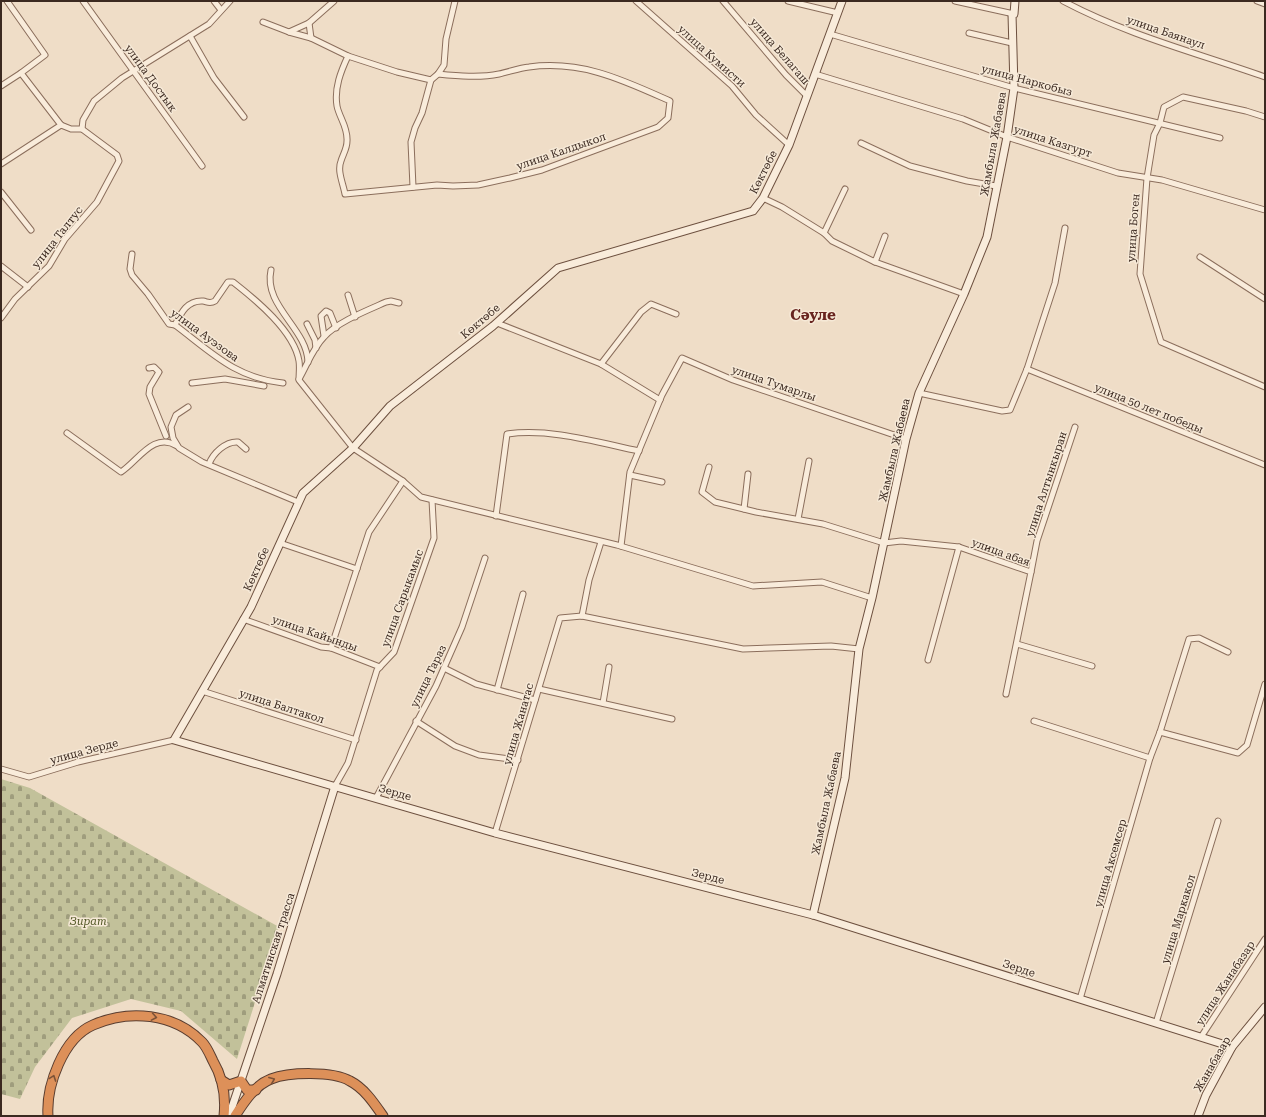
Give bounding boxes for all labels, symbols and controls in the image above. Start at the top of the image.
street label: улица Баянаул [1125,13,1207,52]
street label: улица Белагаш [747,15,812,87]
street label: улица Кумисти [675,23,748,90]
street label: улица Достык [122,42,179,115]
street label: улица Наркобыз [980,62,1074,99]
street label: Жамбыла Жабаева [978,91,1009,197]
street label: улица Казгурт [1012,123,1094,160]
street label: улица Калдыкол [515,130,608,173]
street label: Көктөбе [747,148,780,196]
street label: улица Боген [1125,193,1142,263]
street label: улица Талтус [29,204,86,271]
street label: Көктөбе [458,301,502,341]
street label: улица Ауэзова [168,306,241,365]
district label: Сәуле [790,306,836,324]
street label: улица Тумарлы [730,363,818,404]
street label: улица 50 лет победы [1093,381,1205,436]
street label: Жамбыла Жабаева [876,397,913,503]
street label: улица Алтынкыран [1023,430,1070,538]
street label: улица абая [970,536,1032,569]
street label: Көктөбе [241,545,272,593]
street label: улица Сарыкамыс [379,548,426,649]
street label: улица Кайынды [270,613,359,654]
street label: улица Тараз [408,643,449,710]
street label: улица Жанатас [501,682,536,767]
street label: улица Балтакол [238,687,326,726]
street label: улица Зерде [49,736,120,767]
street label: Жамбыла Жабаева [809,750,844,856]
street label: Зерде [377,782,413,803]
street label: улица Аксемсер [1092,818,1129,909]
street label: Зерде [690,866,726,887]
street label: улица Маркакол [1159,873,1198,965]
street label: Алматинская трасса [249,891,298,1005]
park label: Зират [69,915,107,928]
street label: улица Жанабазар [1193,939,1258,1028]
street label: Зерде [1001,957,1037,980]
one-way arrow [150,1012,157,1021]
street label: Жанабазар [1191,1034,1234,1094]
one-way arrow [48,1074,57,1081]
one-way arrow [269,1076,276,1084]

